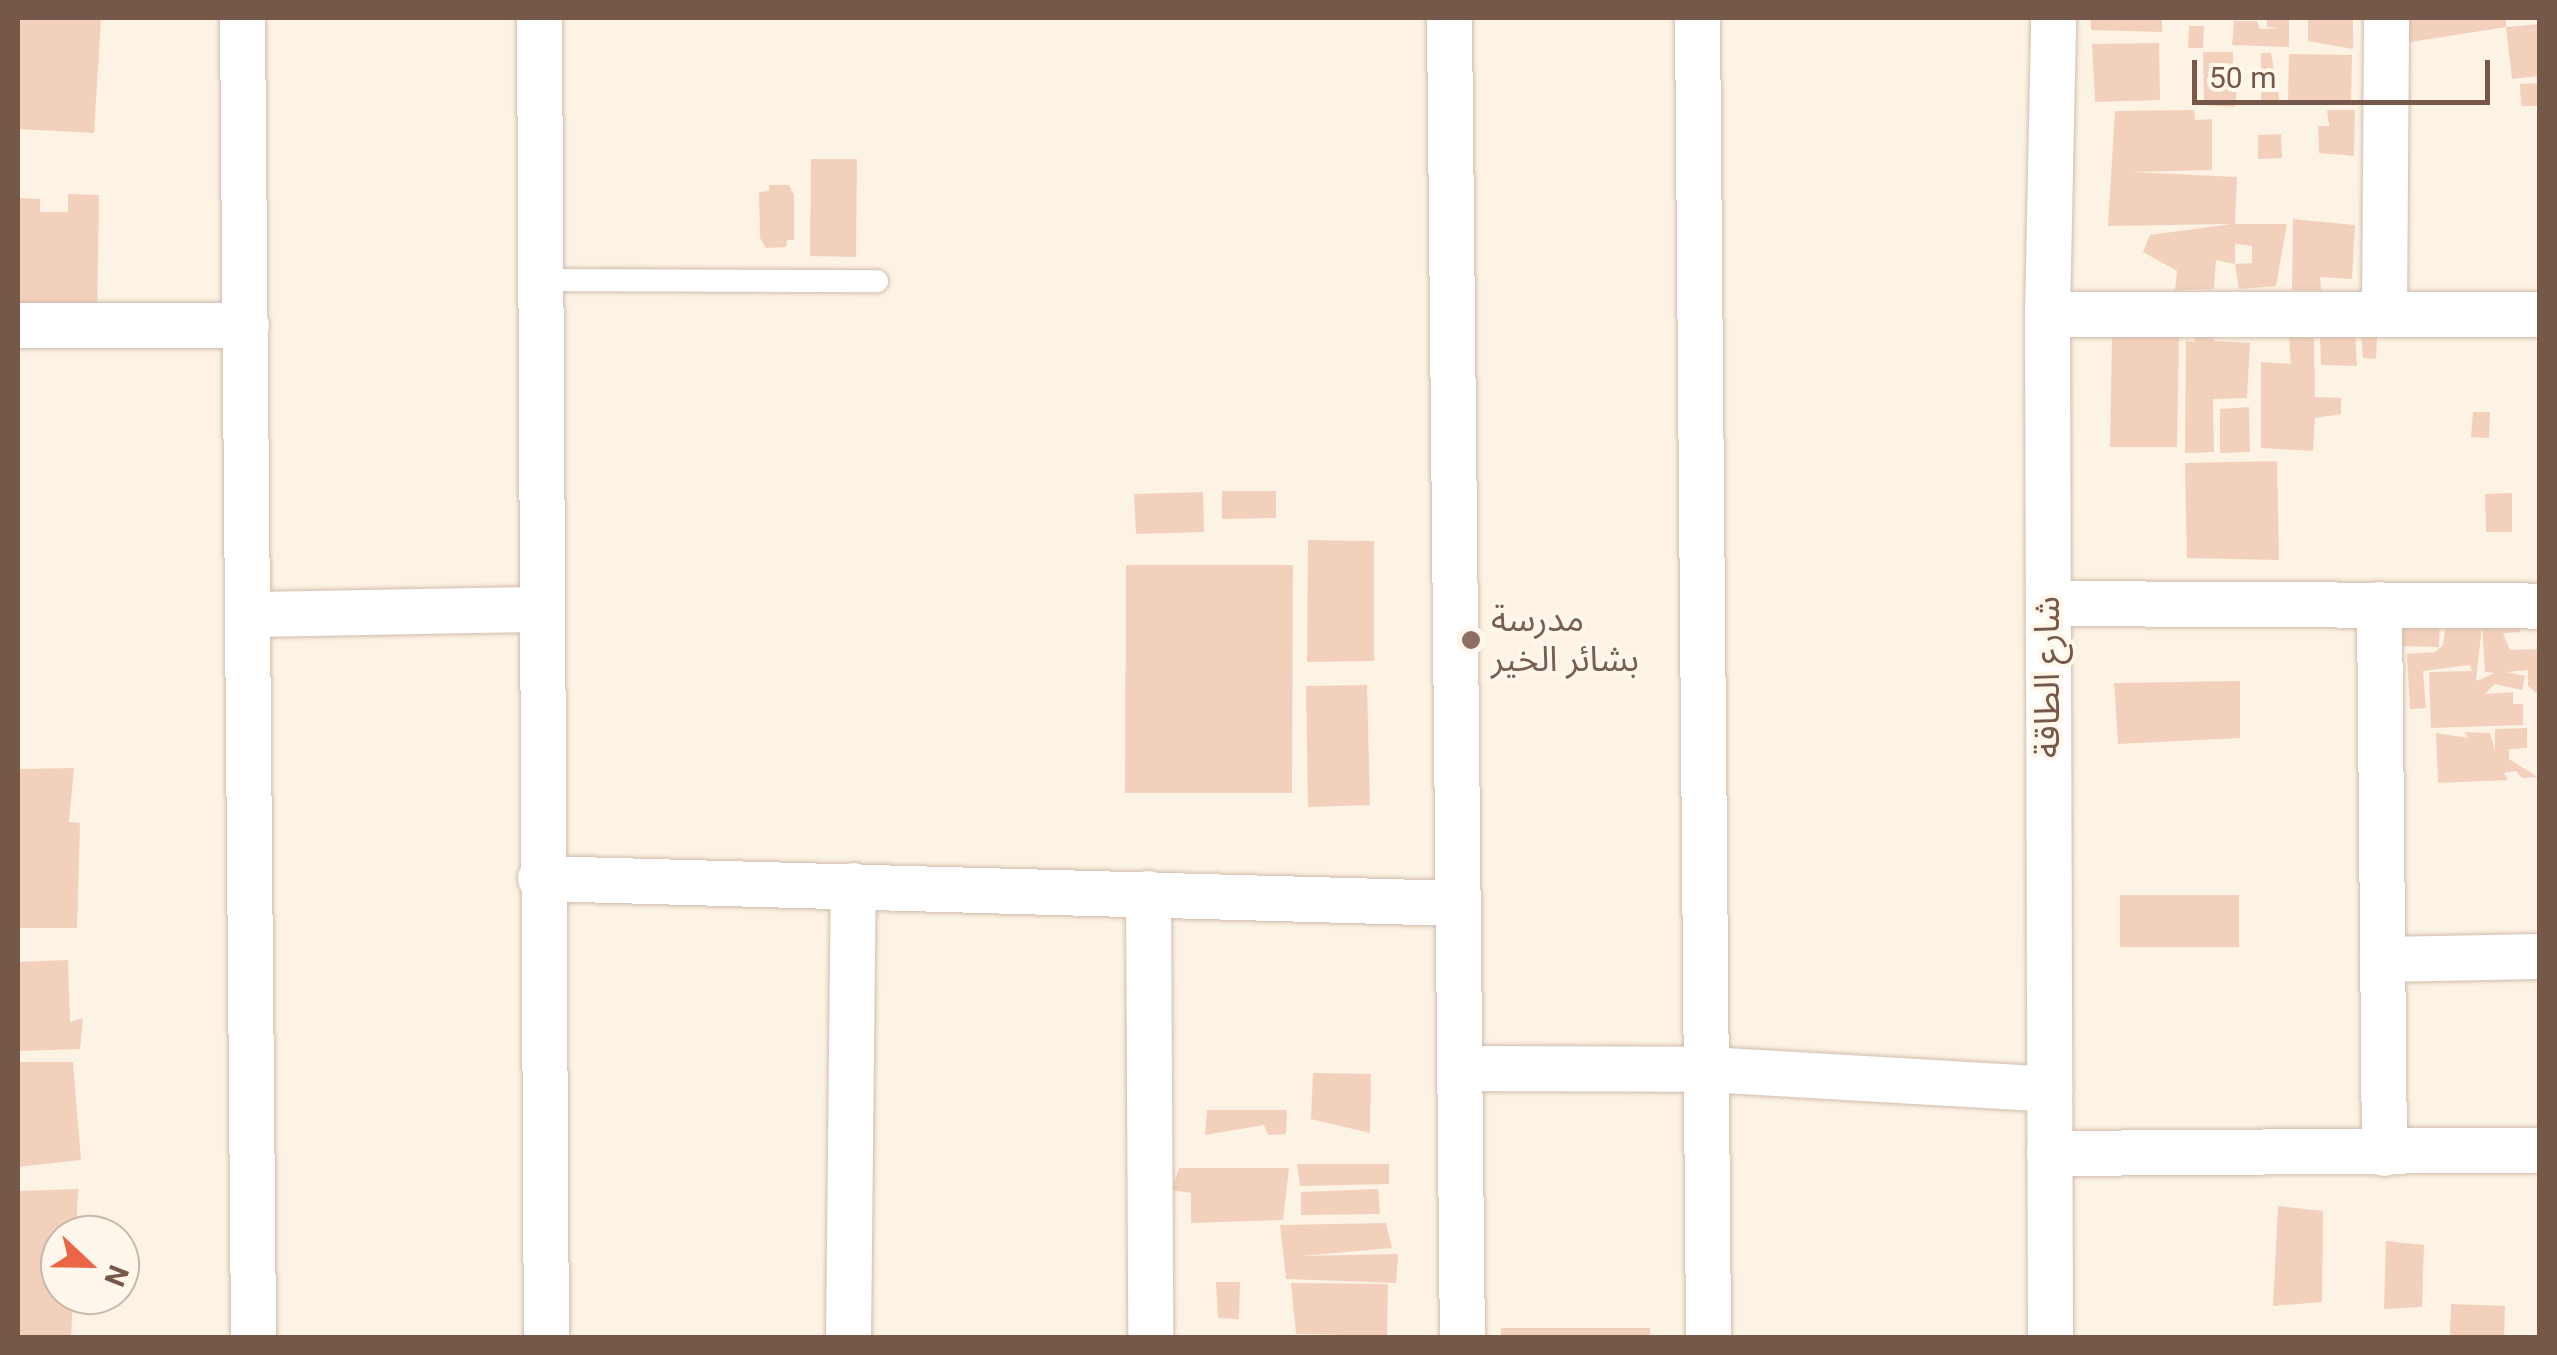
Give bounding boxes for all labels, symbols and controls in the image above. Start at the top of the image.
scale bar [2197,40,2494,102]
text: 50 m [2209,60,2276,95]
street label: شارع الطاقة [2027,596,2069,758]
place label: مدرسة بشائر الخير [1491,599,1639,681]
marker: مدرسة بشائر الخير [1460,629,1482,651]
north arrow [40,1215,140,1315]
text: N [97,1260,135,1291]

